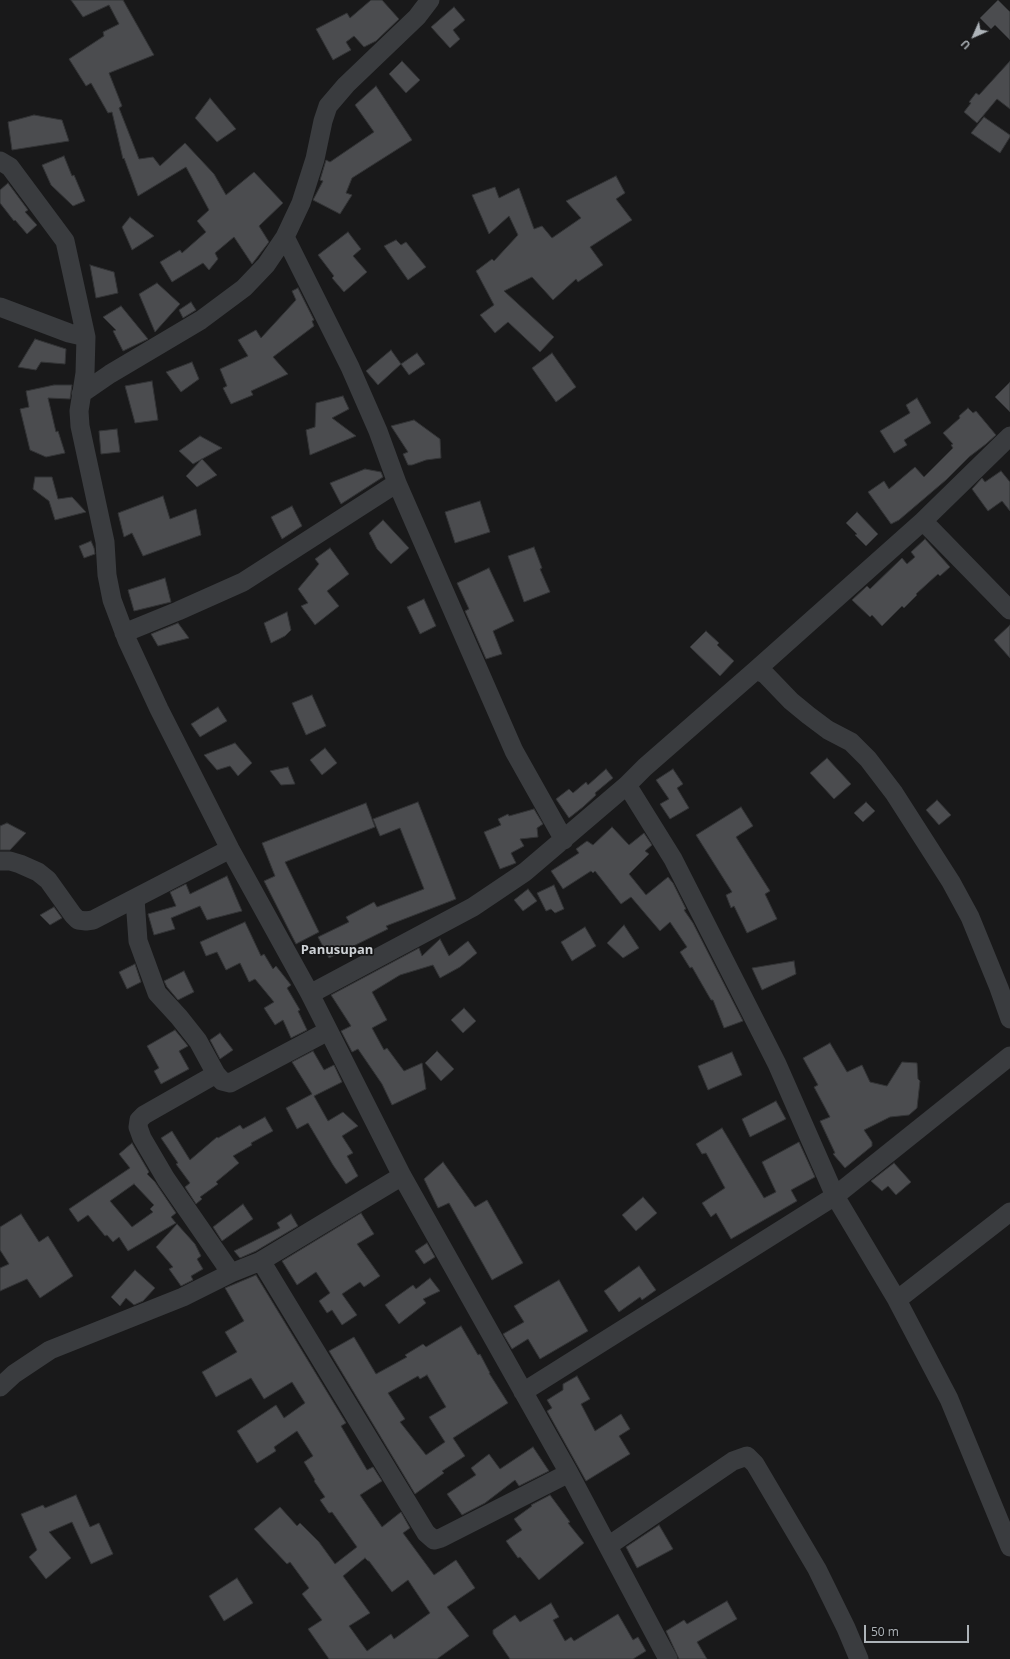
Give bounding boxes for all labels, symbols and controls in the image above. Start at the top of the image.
north arrow [954,16,994,56]
text: U [957,37,973,53]
district label: Panusupan [301,942,373,958]
scale bar [866,1617,971,1643]
text: 50 m [871,1623,899,1640]

